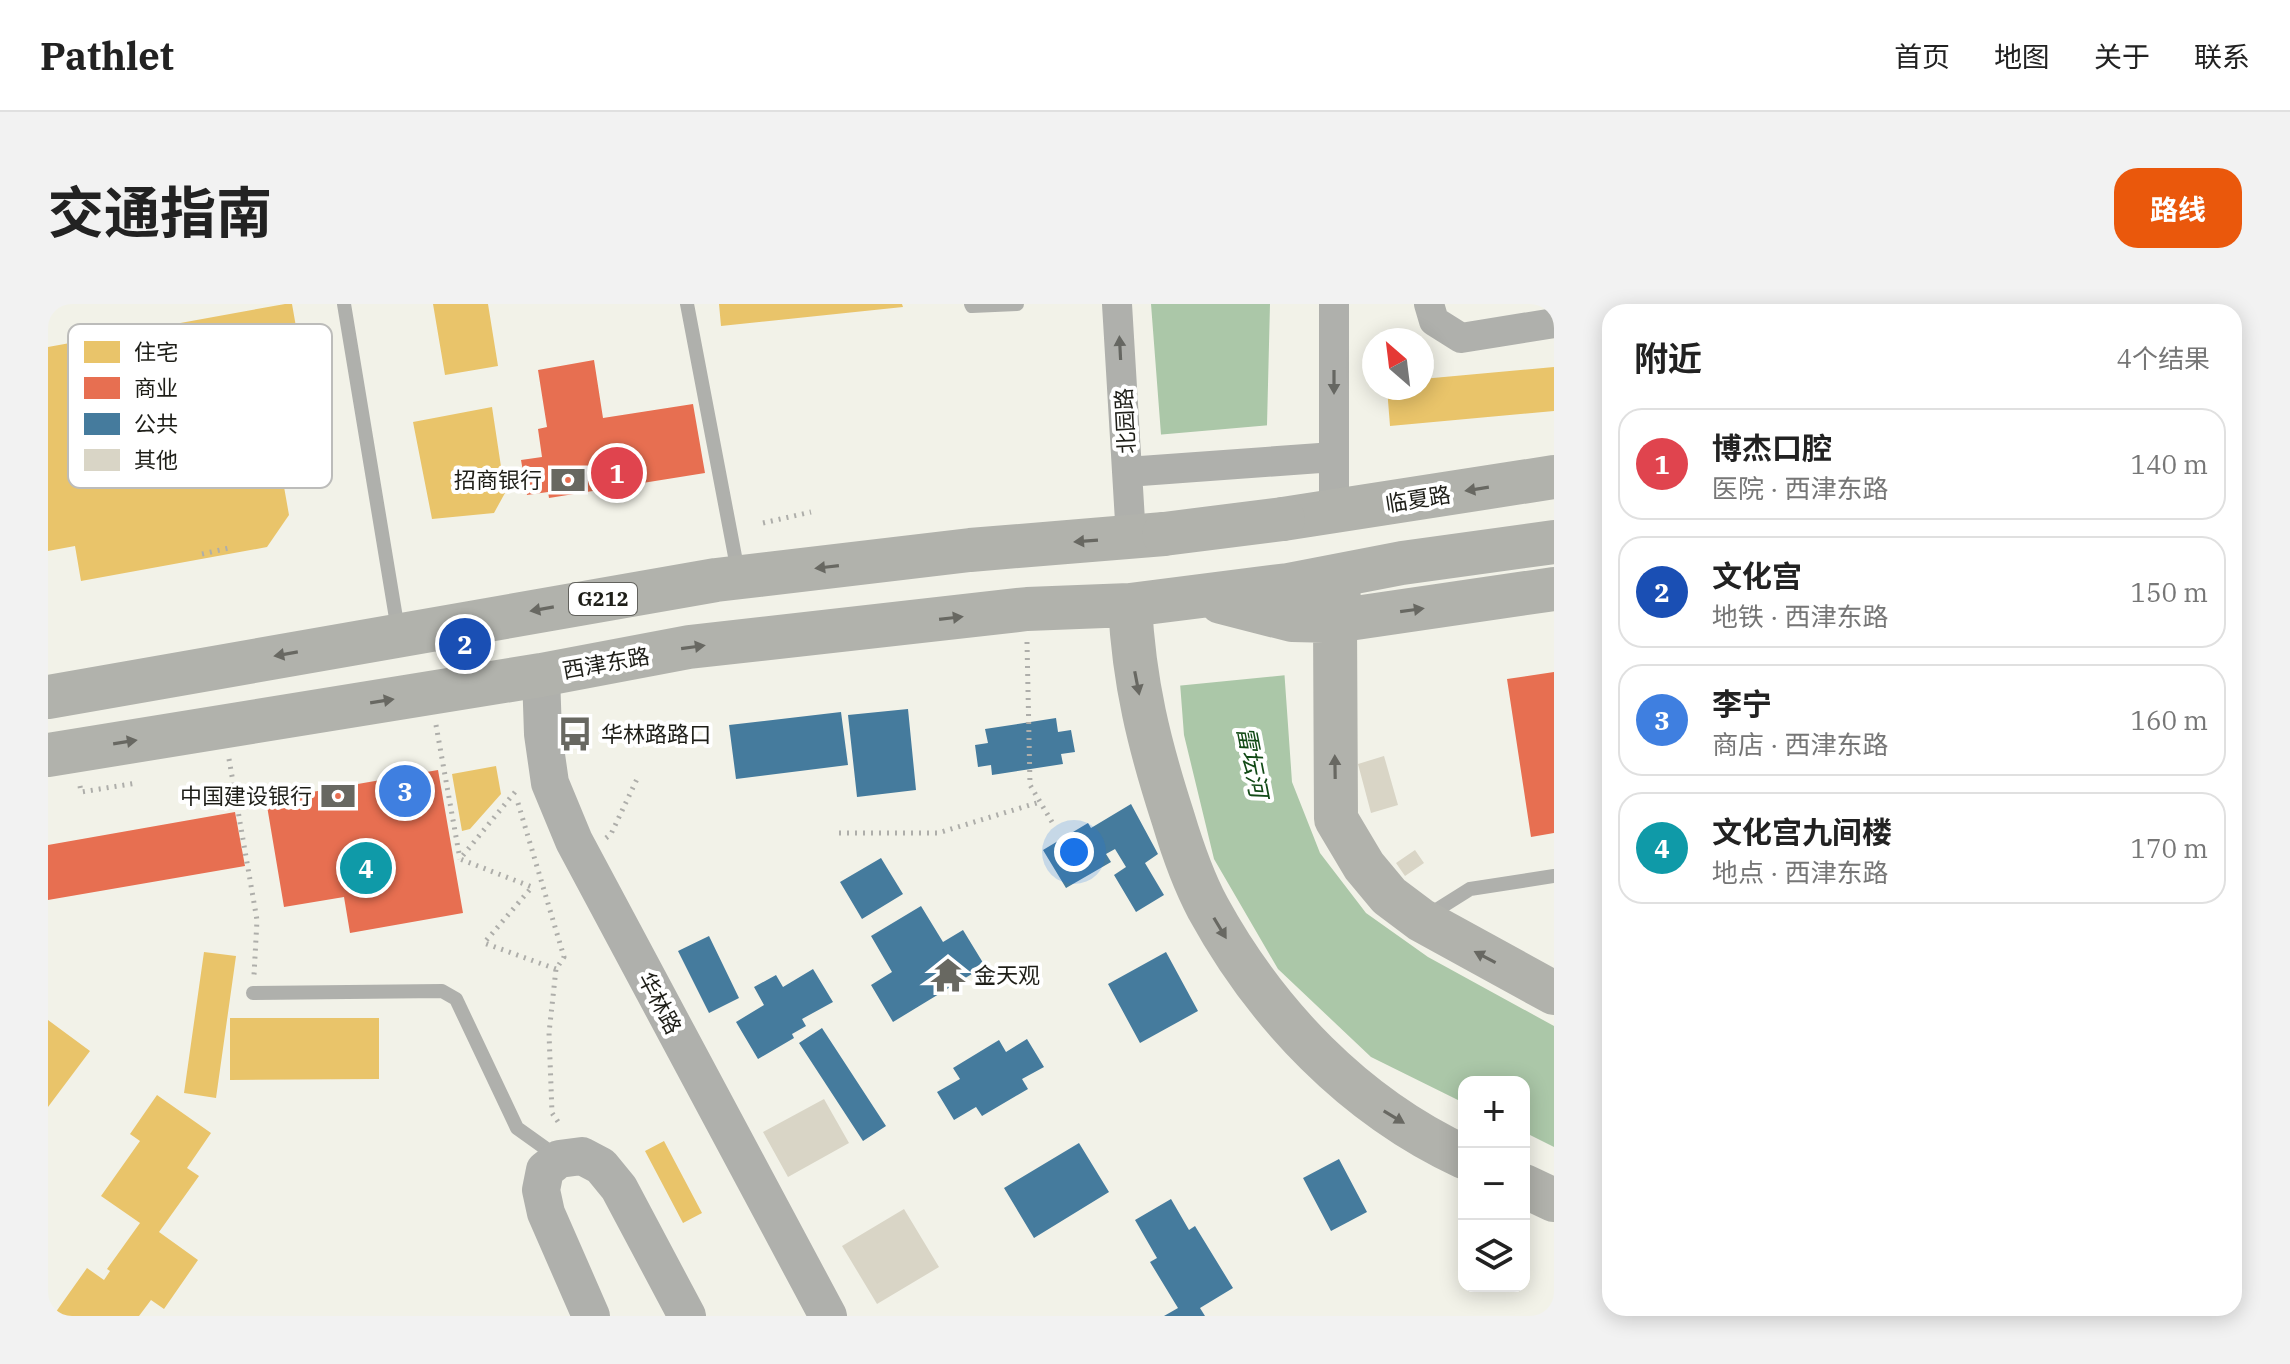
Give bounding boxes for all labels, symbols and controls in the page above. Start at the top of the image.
text: Pathlet [40,31,174,80]
text: 首页 [1894,38,1950,75]
text: 地图 [1994,38,2050,75]
text: 关于 [2094,38,2150,75]
text: 联系 [2194,38,2250,75]
button: 路线 [2114,168,2242,248]
text: 交通指南 [48,176,272,248]
legend [68,324,332,488]
north arrow [1362,328,1434,400]
one-way arrow [1114,335,1127,360]
text: 附近 [1634,336,1702,380]
text: 住宅 [134,337,178,366]
text: 4个结果 [2116,341,2210,375]
one-way arrow [1328,370,1340,395]
text: 商业 [134,373,178,402]
street label: 北园路 [1108,387,1141,455]
text: 公共 [134,409,178,438]
text: 博杰口腔 [1712,428,1832,467]
pin: 1 [591,443,643,503]
text: 其他 [134,445,178,474]
text: 1 [1654,447,1670,481]
text: 140 m [2130,447,2208,481]
bank icon: 招商银行 [549,461,587,499]
place label: 招商银行 [454,465,542,494]
text: 医院 · 西津东路 [1712,471,1889,505]
street label: 临夏路 [1383,479,1453,518]
one-way arrow [1464,484,1489,496]
one-way arrow [1073,535,1098,548]
text: 文化宫 [1712,556,1802,595]
one-way arrow [814,560,839,573]
text: 2 [1654,575,1670,609]
text: 150 m [2130,575,2208,609]
road number: G212 [569,583,637,615]
text: 地铁 · 西津东路 [1712,599,1889,633]
one-way arrow [1400,603,1425,616]
one-way arrow [530,604,555,616]
one-way arrow [939,611,964,624]
pin: 2 [439,614,491,674]
one-way arrow [681,640,706,653]
street label: 西津东路 [560,641,652,684]
one-way arrow [274,649,299,661]
one-way arrow [1132,670,1144,695]
text: 李宁 [1712,684,1772,723]
one-way arrow [369,694,394,707]
text: 3 [1654,703,1670,737]
text: 160 m [2130,703,2208,737]
bus stop icon: 华林路路口 [556,715,594,753]
place label: 华林路路口 [601,719,711,748]
water label: 雷坛河 [1230,723,1276,804]
text: 商店 · 西津东路 [1712,727,1889,761]
one-way arrow [113,736,138,748]
one-way arrow [1329,754,1341,779]
pin: 3 [379,761,431,821]
bank icon: 中国建设银行 [319,777,357,815]
place label: 中国建设银行 [180,781,312,810]
text: 文化宫九间楼 [1712,812,1892,851]
text: 4 [1654,831,1670,865]
text: 170 m [2130,831,2208,865]
your location [1054,832,1094,872]
pin: 4 [340,838,392,898]
text: 地点 · 西津东路 [1712,855,1889,889]
one-way arrow [1212,917,1226,939]
one-way arrow [1474,950,1496,964]
temple icon: 金天观 [929,956,967,994]
place label: 金天观 [974,960,1040,989]
street label: 华林路 [632,967,689,1039]
map controls [1458,1076,1530,1292]
button: + [1458,1076,1530,1148]
one-way arrow [1383,1110,1405,1124]
button: − [1458,1148,1530,1220]
button: layers [1458,1220,1530,1292]

